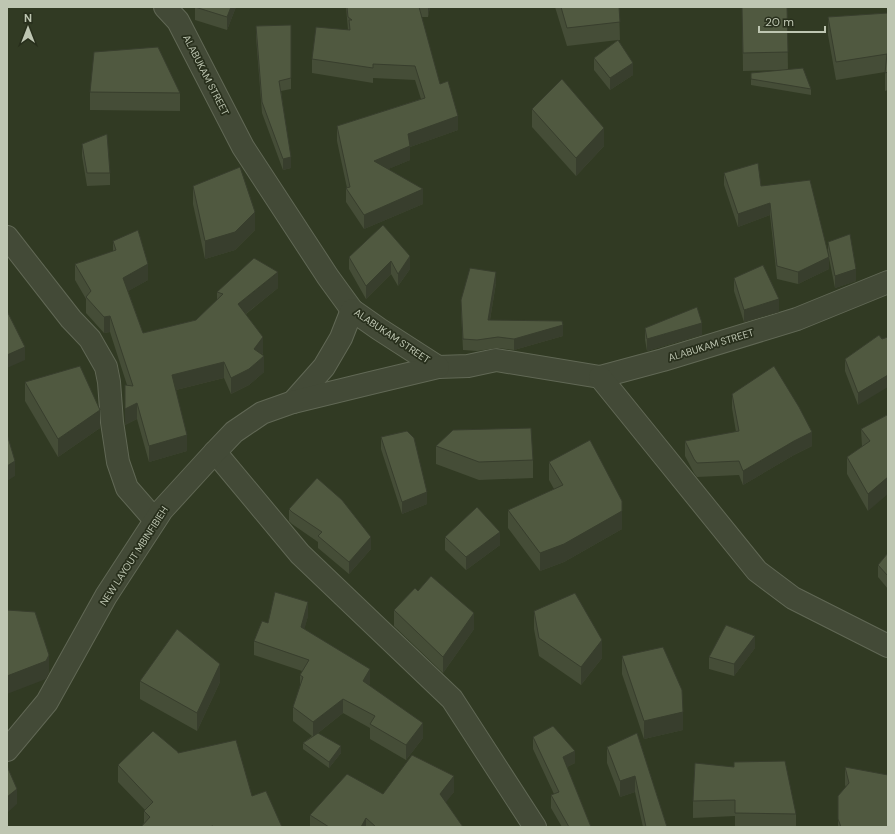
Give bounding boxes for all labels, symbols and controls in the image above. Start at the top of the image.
north arrow [8,8,48,48]
scale bar [759,8,825,34]
text: N [24,11,32,25]
text: 20 m [765,14,794,30]
street label: ALABUKAM STREET [180,32,232,118]
street label: ALABUKAM STREET [352,306,433,366]
street label: ALABUKAM STREET [667,326,756,364]
street label: NEW LAYOUT MBINFIBIEH [97,504,171,608]

